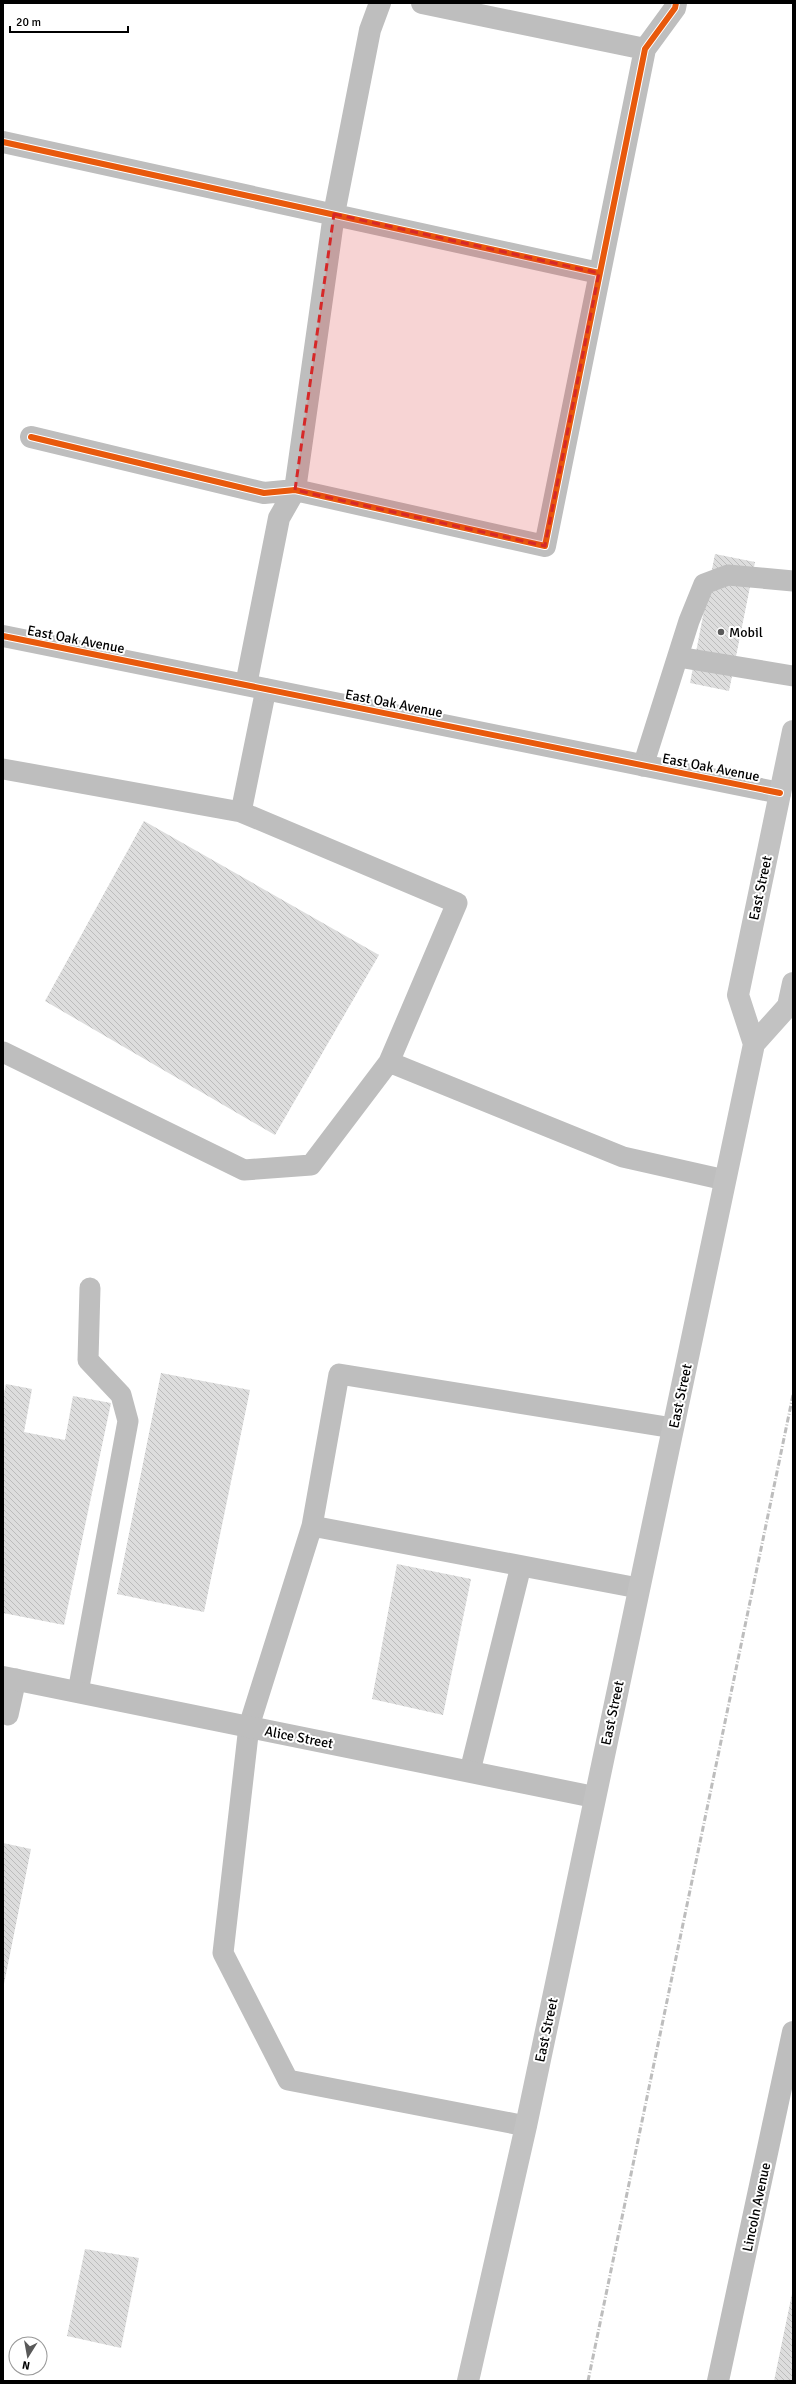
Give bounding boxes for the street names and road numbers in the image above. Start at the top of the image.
street label: East Oak Avenue [26,622,126,657]
street label: East Oak Avenue [344,686,444,721]
street label: East Oak Avenue [661,750,761,785]
street label: East Street [745,854,776,922]
street label: East Street [665,1362,696,1430]
street label: East Street [597,1679,628,1747]
street label: Alice Street [263,1723,335,1752]
street label: East Street [531,1996,562,2064]
street label: Lincoln Avenue [739,2161,774,2253]

